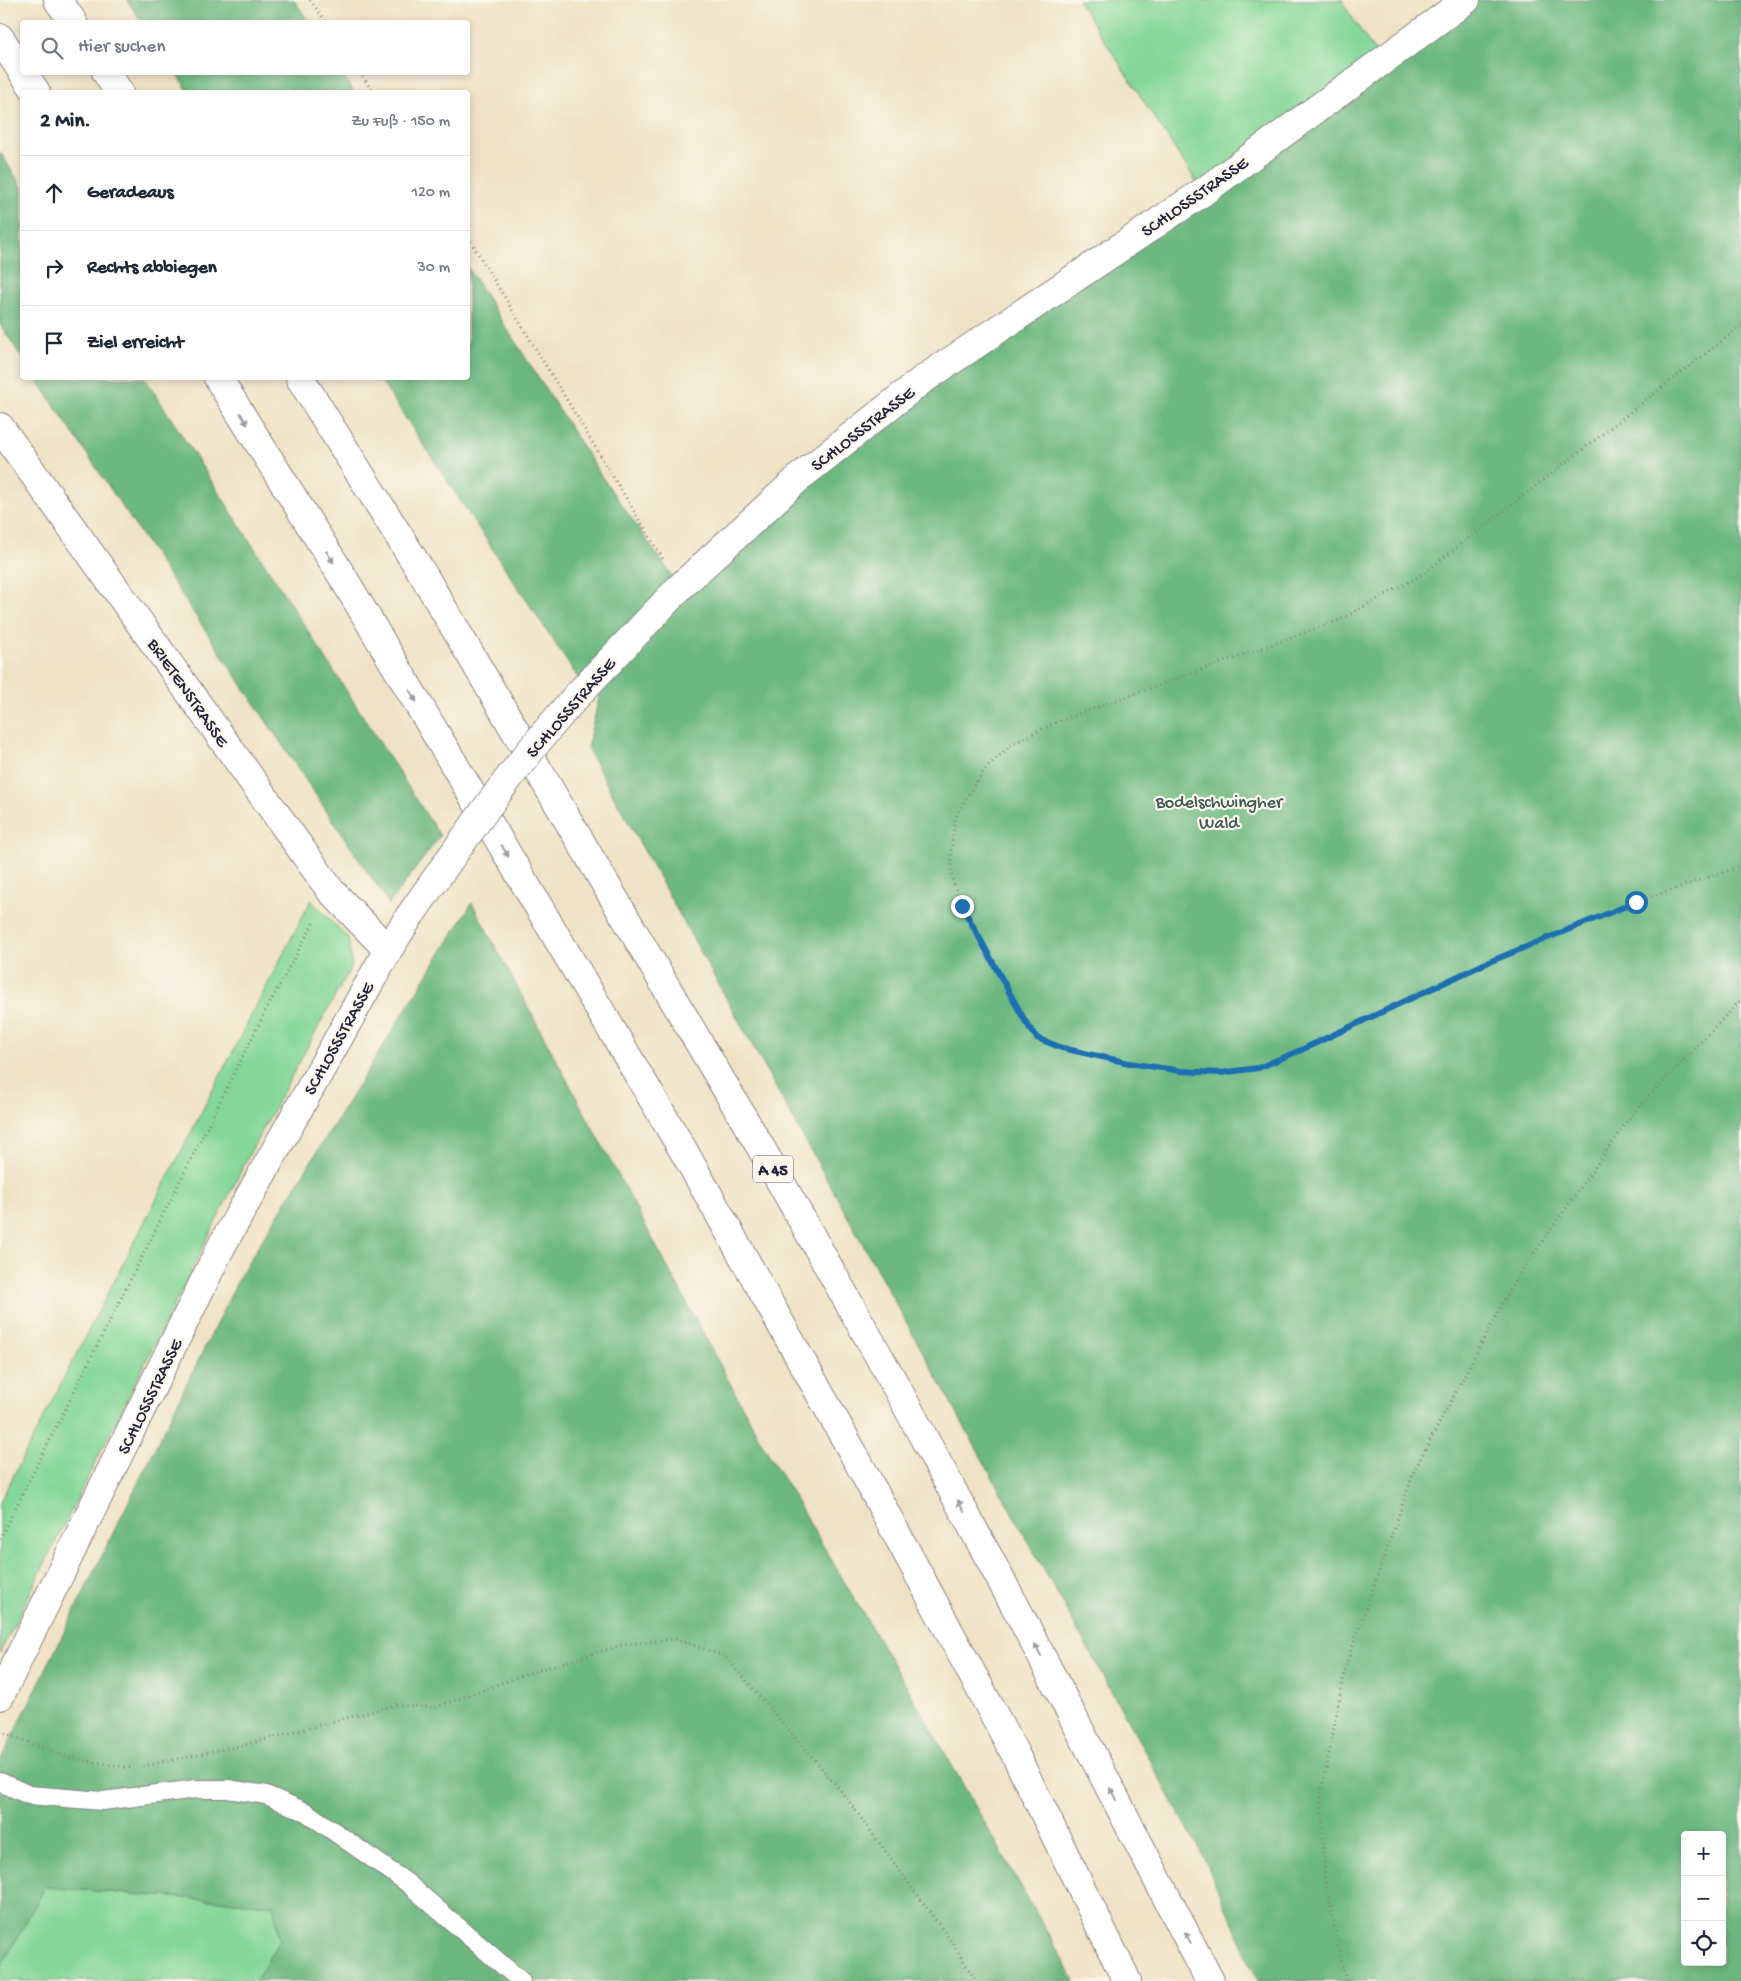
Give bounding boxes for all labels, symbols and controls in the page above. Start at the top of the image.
search box [20,20,470,75]
icon: search [38,34,66,62]
text: Hier suchen [78,36,165,59]
text: 2 Min. [40,110,91,135]
text: Zu Fuß · 150 m [351,113,450,132]
street label: SCHLOSSSTRASSE [1138,153,1254,243]
icon: ahead [40,179,68,207]
text: Geradeaus [87,182,173,205]
text: 120 m [411,184,450,203]
icon: right [40,254,68,282]
text: Rechts abbiegen [87,257,217,280]
text: 30 m [417,259,450,278]
icon: arrive [40,329,68,357]
text: Ziel erreicht [87,332,184,355]
street label: SCHLOSSSTRASSE [808,383,920,477]
one-way arrow [239,412,248,425]
one-way arrow [325,550,335,563]
street label: BRIETENSTRASSE [141,634,233,752]
street label: SCHLOSSSTRASSE [523,654,622,763]
one-way arrow [409,689,418,703]
park label: Bodelschwingher Wald [1155,793,1284,835]
one-way arrow [501,844,510,857]
route start [1625,891,1648,914]
route end [951,895,974,918]
street label: SCHLOSSSTRASSE [301,978,380,1099]
road number: A 45 [753,1156,793,1182]
street label: SCHLOSSSTRASSE [114,1335,189,1458]
one-way arrow [957,1499,965,1514]
one-way arrow [1034,1642,1042,1657]
one-way arrow [1109,1786,1117,1801]
map controls [1681,1831,1726,1966]
button: + [1681,1831,1726,1876]
button: − [1681,1876,1726,1921]
button: locate [1681,1921,1726,1966]
one-way arrow [1184,1931,1192,1945]

